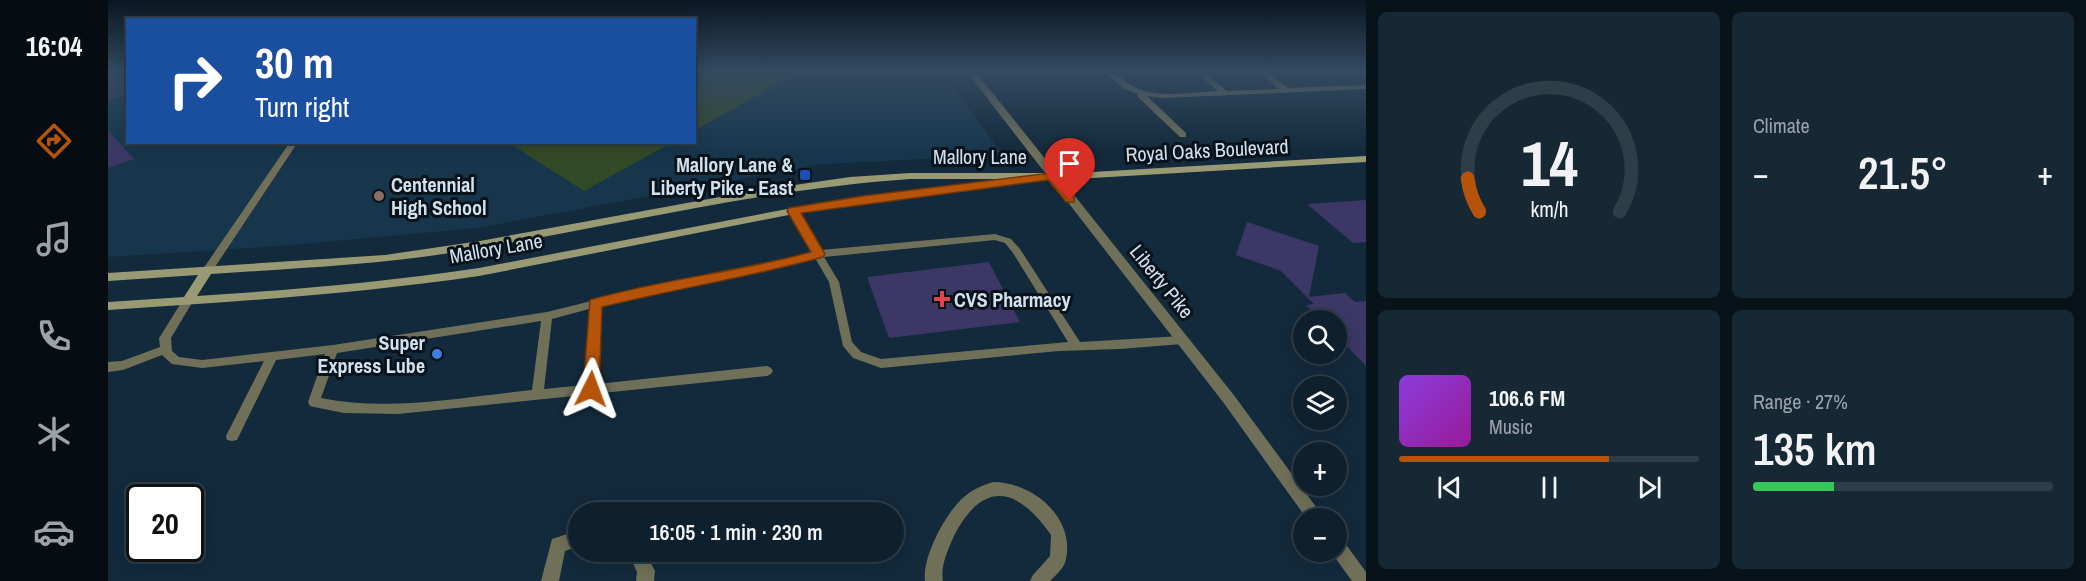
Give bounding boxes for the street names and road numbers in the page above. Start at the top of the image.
street label: Royal Oaks Boulevard [1125,132,1289,168]
street label: Mallory Lane [933,143,1027,170]
street label: Mallory Lane [447,227,545,269]
street label: Liberty Pike [1124,238,1200,324]

